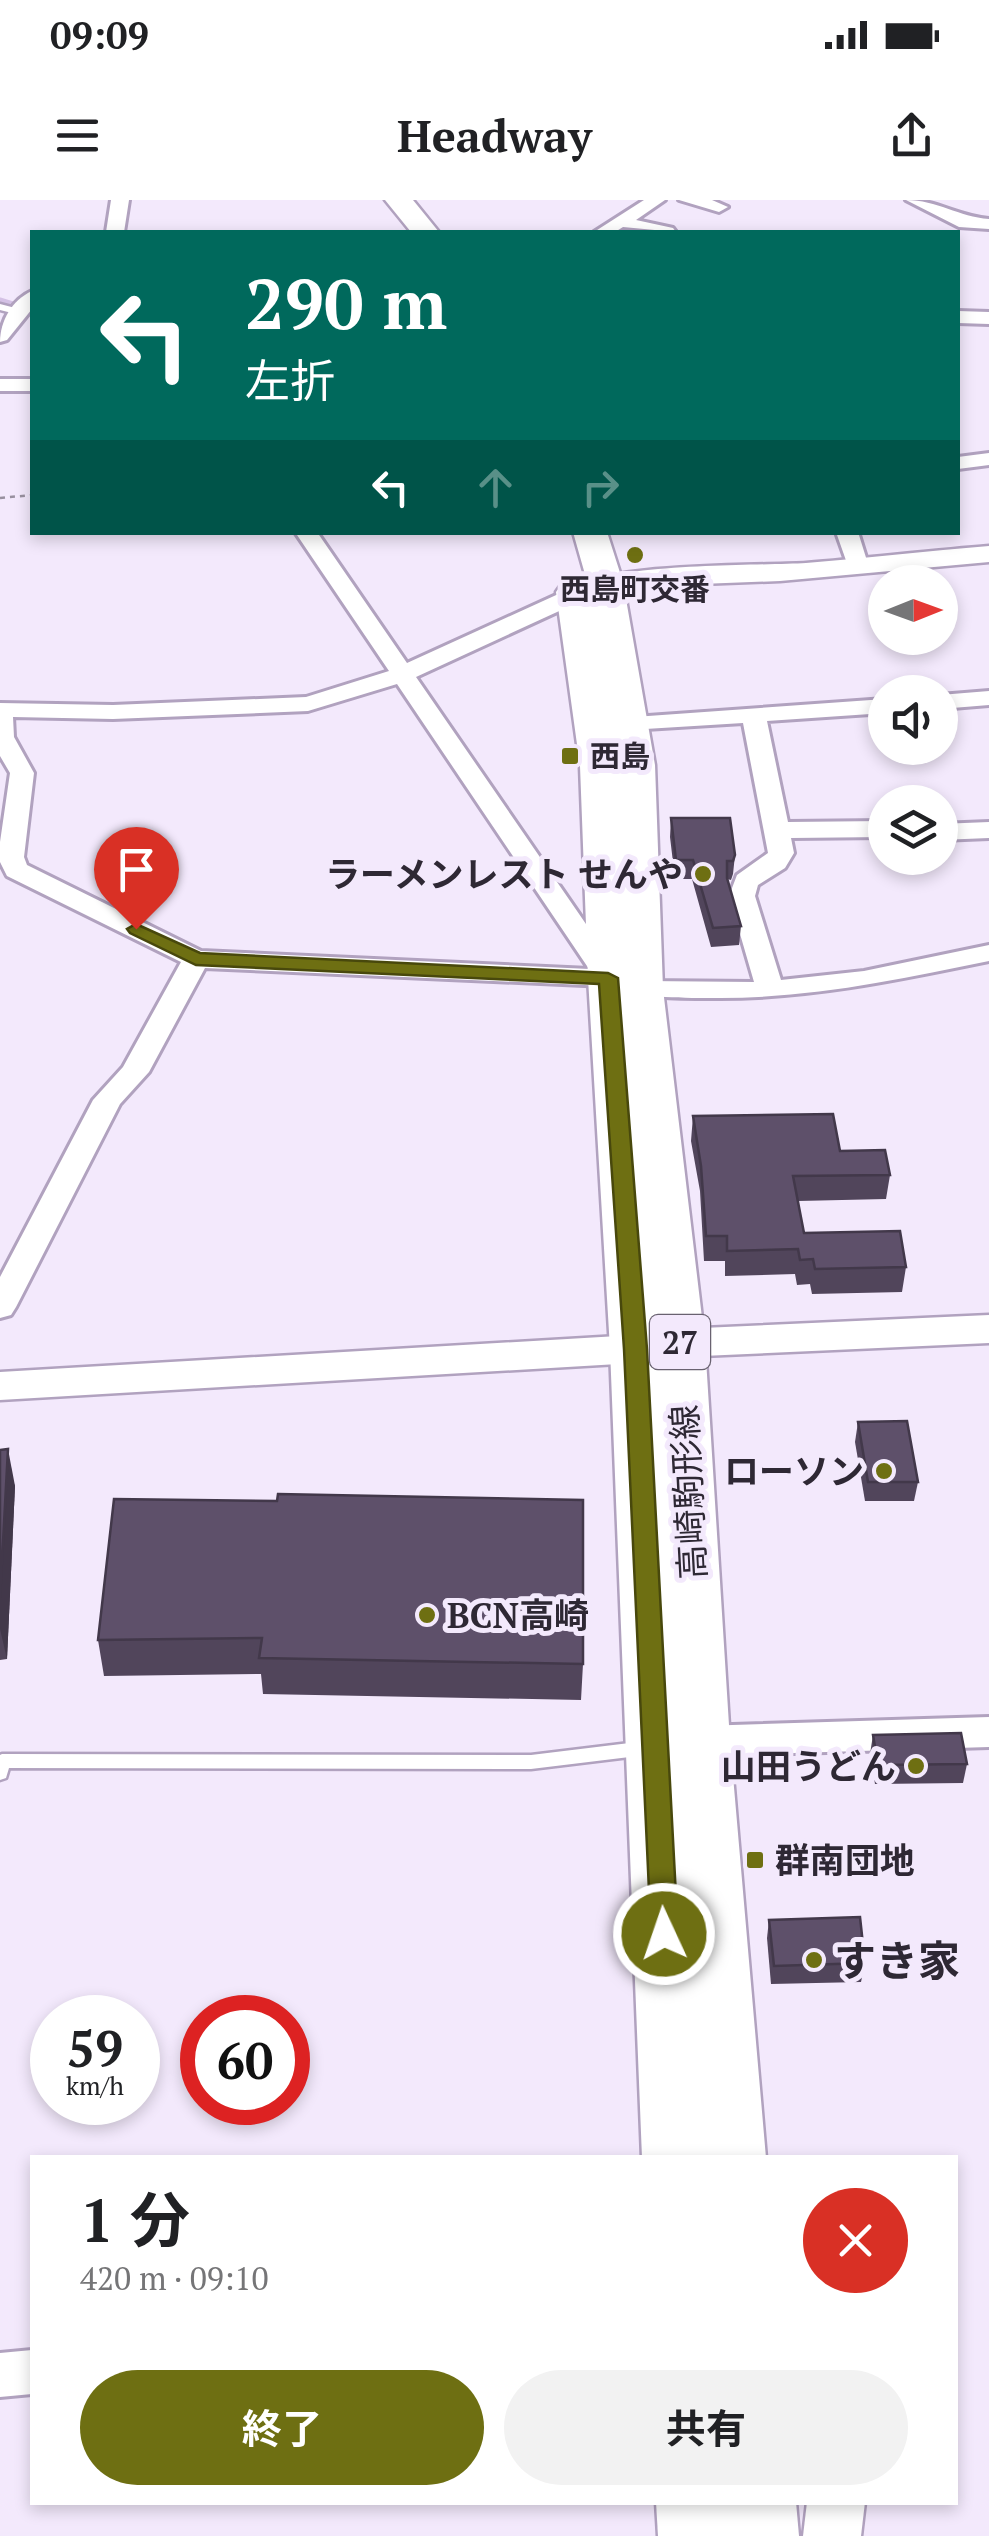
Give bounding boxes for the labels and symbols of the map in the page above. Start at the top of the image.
marker: 西島町交番 [624,544,646,566]
north arrow [868,565,958,655]
place label: 西島町交番 [560,569,710,609]
place label: 西島 [590,736,650,776]
marker: 西島 [559,745,581,767]
pin [94,827,179,930]
place label: ラーメンレスト せんや [325,851,683,897]
marker: ラーメンレスト せんや [692,863,714,885]
road number: 27 [650,1315,710,1369]
street label: 高崎駒形線 [660,1403,716,1581]
place label: ローソン [724,1448,864,1494]
marker: ローソン [873,1460,895,1482]
place label: BCN高崎 [447,1592,589,1638]
marker: BCN高崎 [416,1604,438,1626]
place label: 山田うどん [721,1743,896,1789]
marker: 山田うどん [905,1755,927,1777]
place label: 群南団地 [775,1837,915,1883]
marker: 群南団地 [744,1849,766,1871]
position arrow [612,1882,716,1986]
place label: すき家 [834,1932,960,1988]
marker: すき家 [803,1949,825,1971]
speed limit sign: 60 [180,1995,310,2125]

